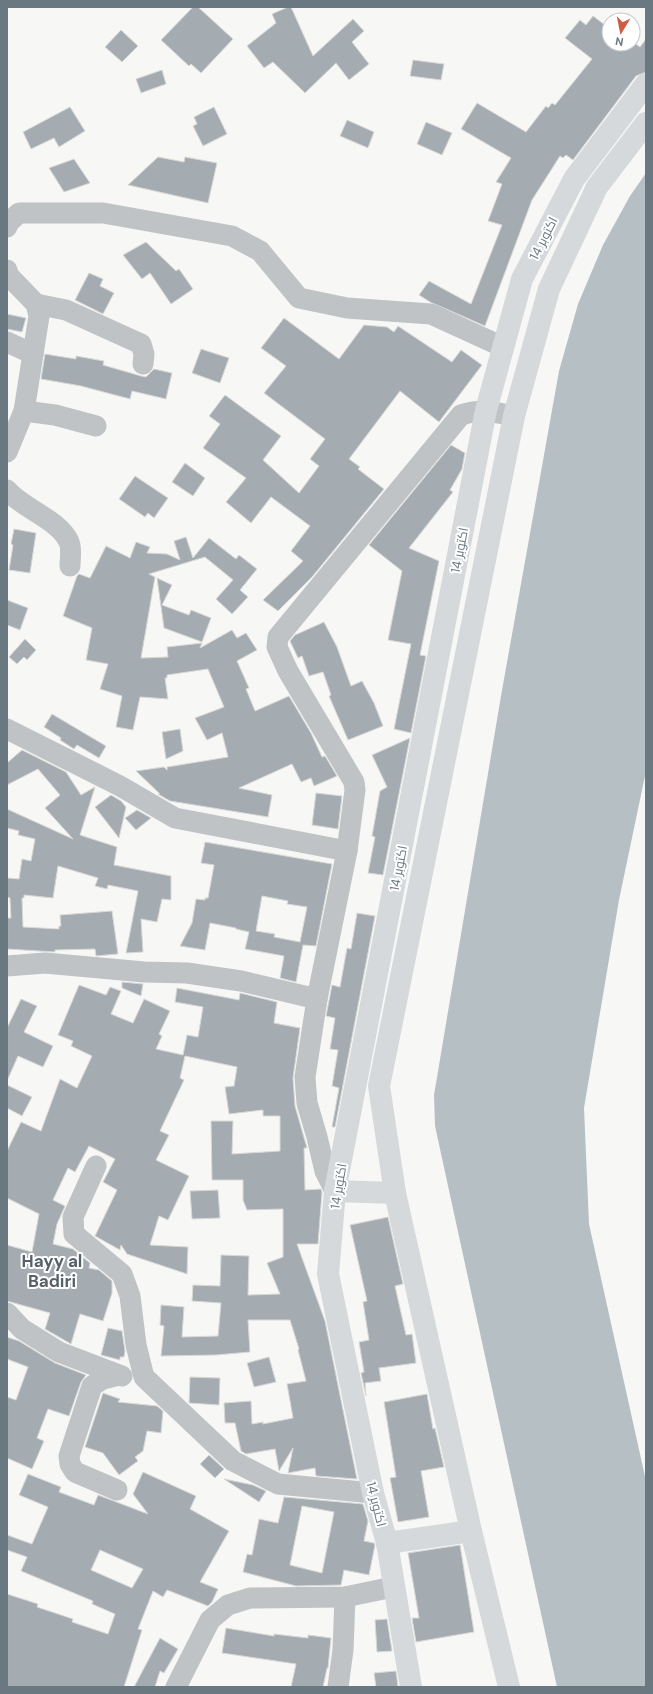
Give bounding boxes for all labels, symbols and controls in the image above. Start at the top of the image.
north arrow [601,12,641,52]
text: N [614,34,624,49]
street label: 14 اكتوبر [525,214,561,262]
street label: 14 اكتوبر [447,526,472,574]
street label: 14 اكتوبر [386,844,411,892]
street label: 14 اكتوبر [327,1162,350,1210]
district label: Hayy al Badiri [22,1250,82,1292]
street label: 14 اكتوبر [363,1480,390,1528]

